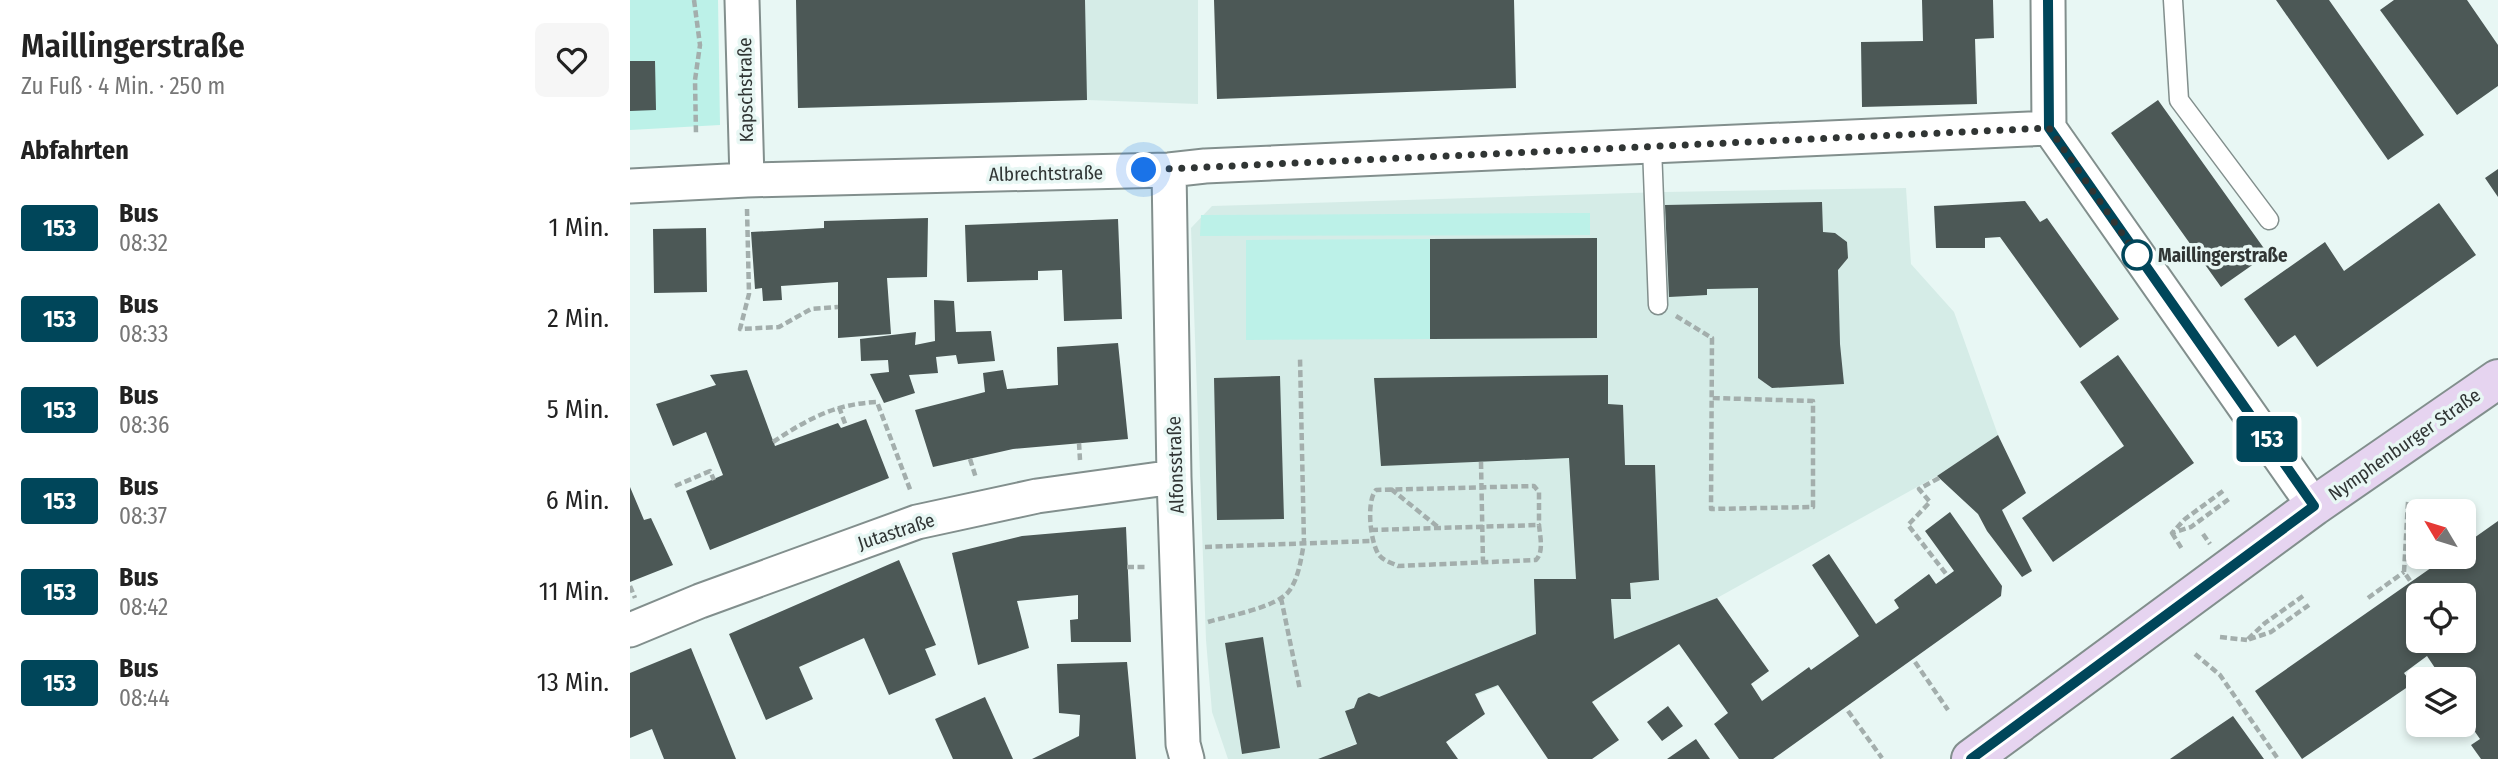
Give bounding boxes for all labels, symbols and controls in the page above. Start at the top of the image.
button: heart [535,23,609,97]
text: Maillingerstraße [21,26,245,66]
street label: Kapschstraße [733,37,758,143]
text: Zu Fuß · 4 Min. · 250 m [21,72,225,100]
text: Abfahrten [21,135,129,166]
your location [1126,152,1161,187]
street label: Albrechtstraße [989,161,1103,186]
text: Bus [119,198,158,229]
text: 1 Min. [548,212,609,243]
text: 153 [43,214,76,242]
text: 08:32 [119,229,168,257]
marker: Maillingerstraße [2122,240,2152,270]
place label: Maillingerstraße [2158,244,2288,267]
text: Bus [119,289,158,320]
text: 2 Min. [547,303,609,334]
text: 153 [43,305,76,333]
text: 08:33 [119,320,168,348]
text: Bus [119,380,158,411]
street label: Nymphenburger Straße [2324,383,2485,506]
text: 5 Min. [547,394,609,425]
text: 153 [43,396,76,424]
text: 08:36 [119,411,169,439]
street label: Alfonsstraße [1162,416,1189,514]
line badge: 153 [2227,416,2307,462]
text: 153 [2250,425,2284,453]
text: Bus [119,471,158,502]
text: 6 Min. [546,485,609,516]
text: 153 [43,487,76,515]
north arrow [2406,499,2476,569]
map controls [2406,499,2476,737]
text: 08:37 [119,502,167,530]
street label: Jutastraße [855,508,938,555]
text: Bus [119,562,158,593]
text: 11 Min. [539,576,609,607]
text: 153 [43,578,76,606]
button: locate [2406,583,2476,653]
text: 08:42 [119,593,168,621]
text: Bus [119,653,158,684]
text: 13 Min. [537,667,609,698]
button: layers [2406,667,2476,737]
text: 153 [43,669,76,697]
text: 08:44 [119,684,170,712]

